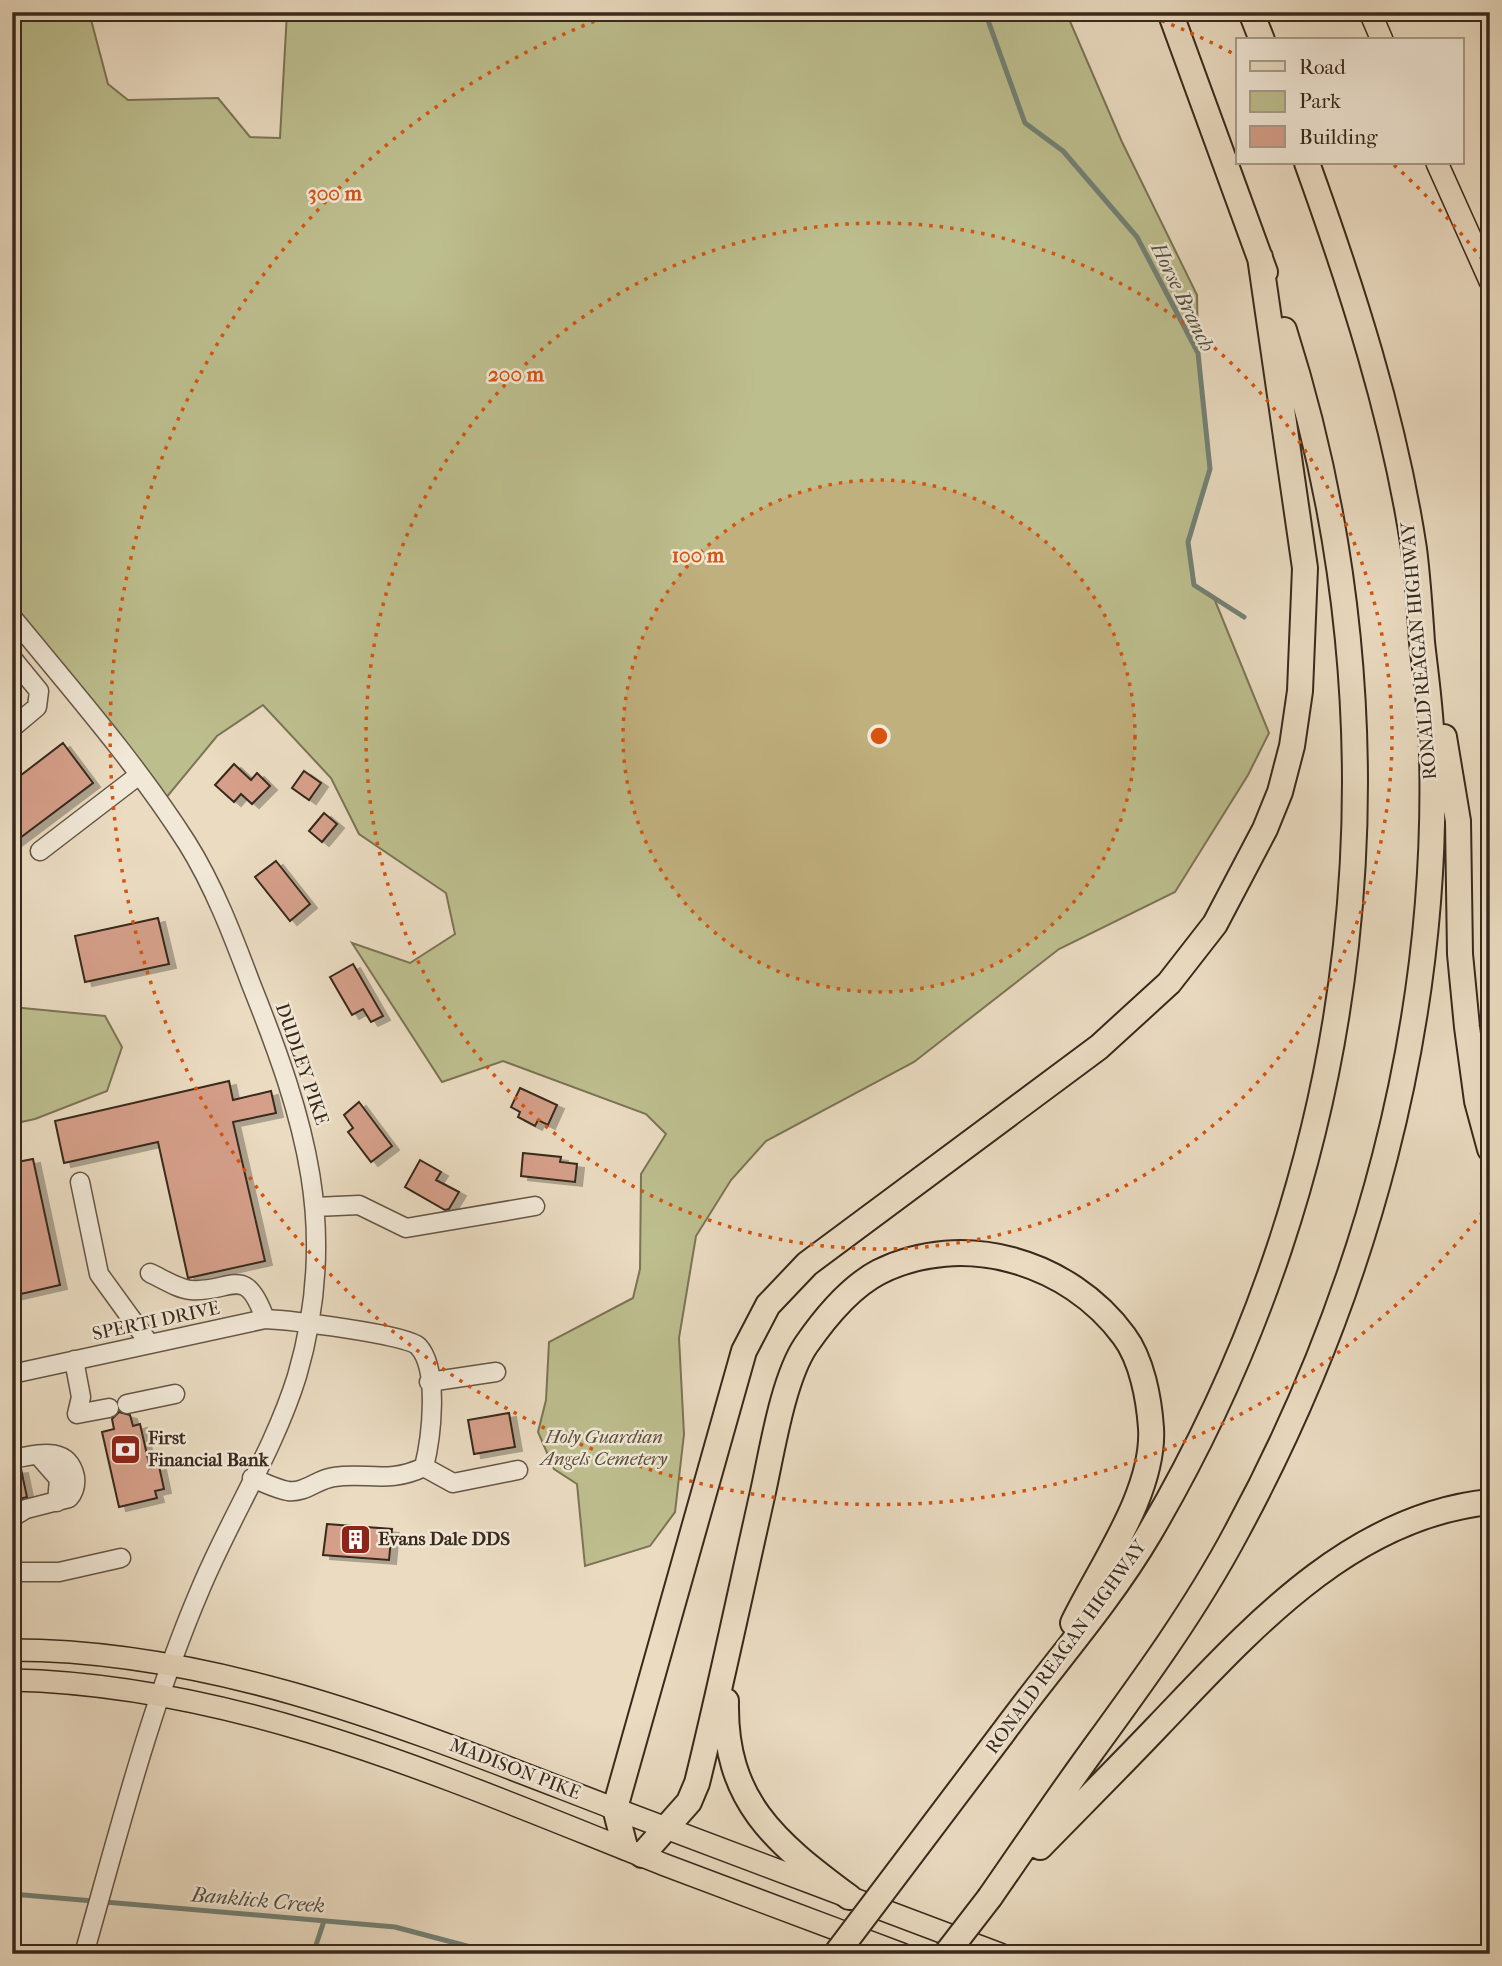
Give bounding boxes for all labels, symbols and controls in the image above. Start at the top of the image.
legend [1236,38,1464,164]
text: Road [1299,55,1346,79]
text: Park [1299,89,1341,113]
text: Building [1299,125,1378,149]
text: 300 m [308,181,362,205]
water label: Horse Branch [1146,238,1220,356]
text: 200 m [488,362,545,386]
street label: RONALD REAGAN HIGHWAY [1397,520,1441,781]
text: 100 m [672,543,725,567]
centre of rings [867,724,891,748]
street label: DUDLEY PIKE [271,1000,333,1128]
street label: SPERTI DRIVE [90,1297,222,1345]
park label: Holy Guardian Angels Cemetery [539,1426,668,1470]
place label: First Financial Bank [147,1427,270,1471]
bank icon: First Financial Bank [108,1432,142,1466]
building icon: Evans Dale DDS [338,1522,372,1556]
place label: Evans Dale DDS [378,1528,510,1550]
street label: RONALD REAGAN HIGHWAY [981,1535,1152,1758]
street label: MADISON PIKE [446,1734,584,1804]
water label: Banklick Creek [189,1882,326,1918]

